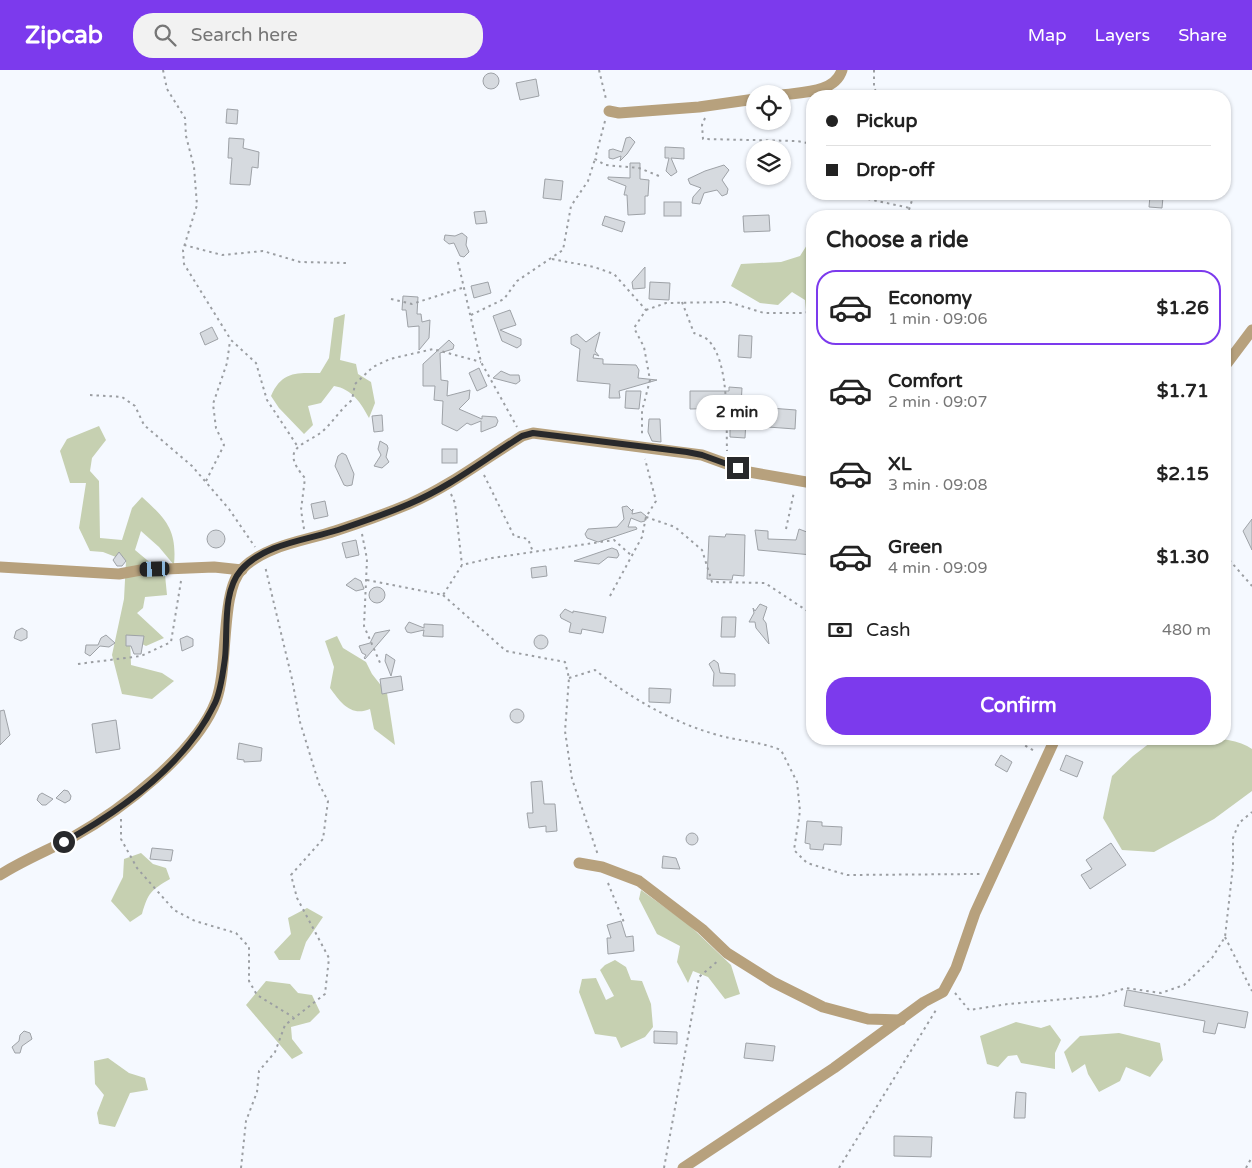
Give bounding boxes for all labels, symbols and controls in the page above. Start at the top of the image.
search box [133,13,483,58]
text: Zipcab [25,21,103,50]
icon: search [151,21,179,49]
text: Search here [191,24,298,46]
text: Map [1028,24,1067,46]
text: Layers [1095,24,1150,46]
text: Share [1178,24,1227,46]
map controls [746,85,791,185]
button: locate [746,85,791,130]
text: Pickup [856,110,917,132]
button: layers [746,140,791,185]
text: Drop-off [856,159,935,181]
text: Choose a ride [826,227,969,253]
icon: car [828,285,873,330]
text: Economy [888,287,972,309]
text: $1.26 [1157,297,1209,319]
text: 1 min · 09:06 [888,309,987,329]
icon: car [828,368,873,413]
text: Comfort [888,370,962,392]
text: $1.71 [1157,380,1209,402]
text: 2 min · 09:07 [888,392,987,412]
callout: 2 min [697,396,779,430]
text: 2 min [716,402,758,422]
icon: car [828,451,873,496]
text: XL [888,453,912,475]
route end [727,457,749,479]
text: $2.15 [1157,463,1209,485]
text: 3 min · 09:08 [888,475,987,495]
icon: car [828,534,873,579]
text: Green [888,536,942,558]
text: $1.30 [1157,546,1209,568]
text: 4 min · 09:09 [888,558,987,578]
car [139,561,170,577]
icon: cash [826,616,854,644]
text: Cash [866,619,911,641]
text: 480 m [1162,620,1211,640]
button: Confirm [826,677,1211,735]
route start [53,831,75,853]

